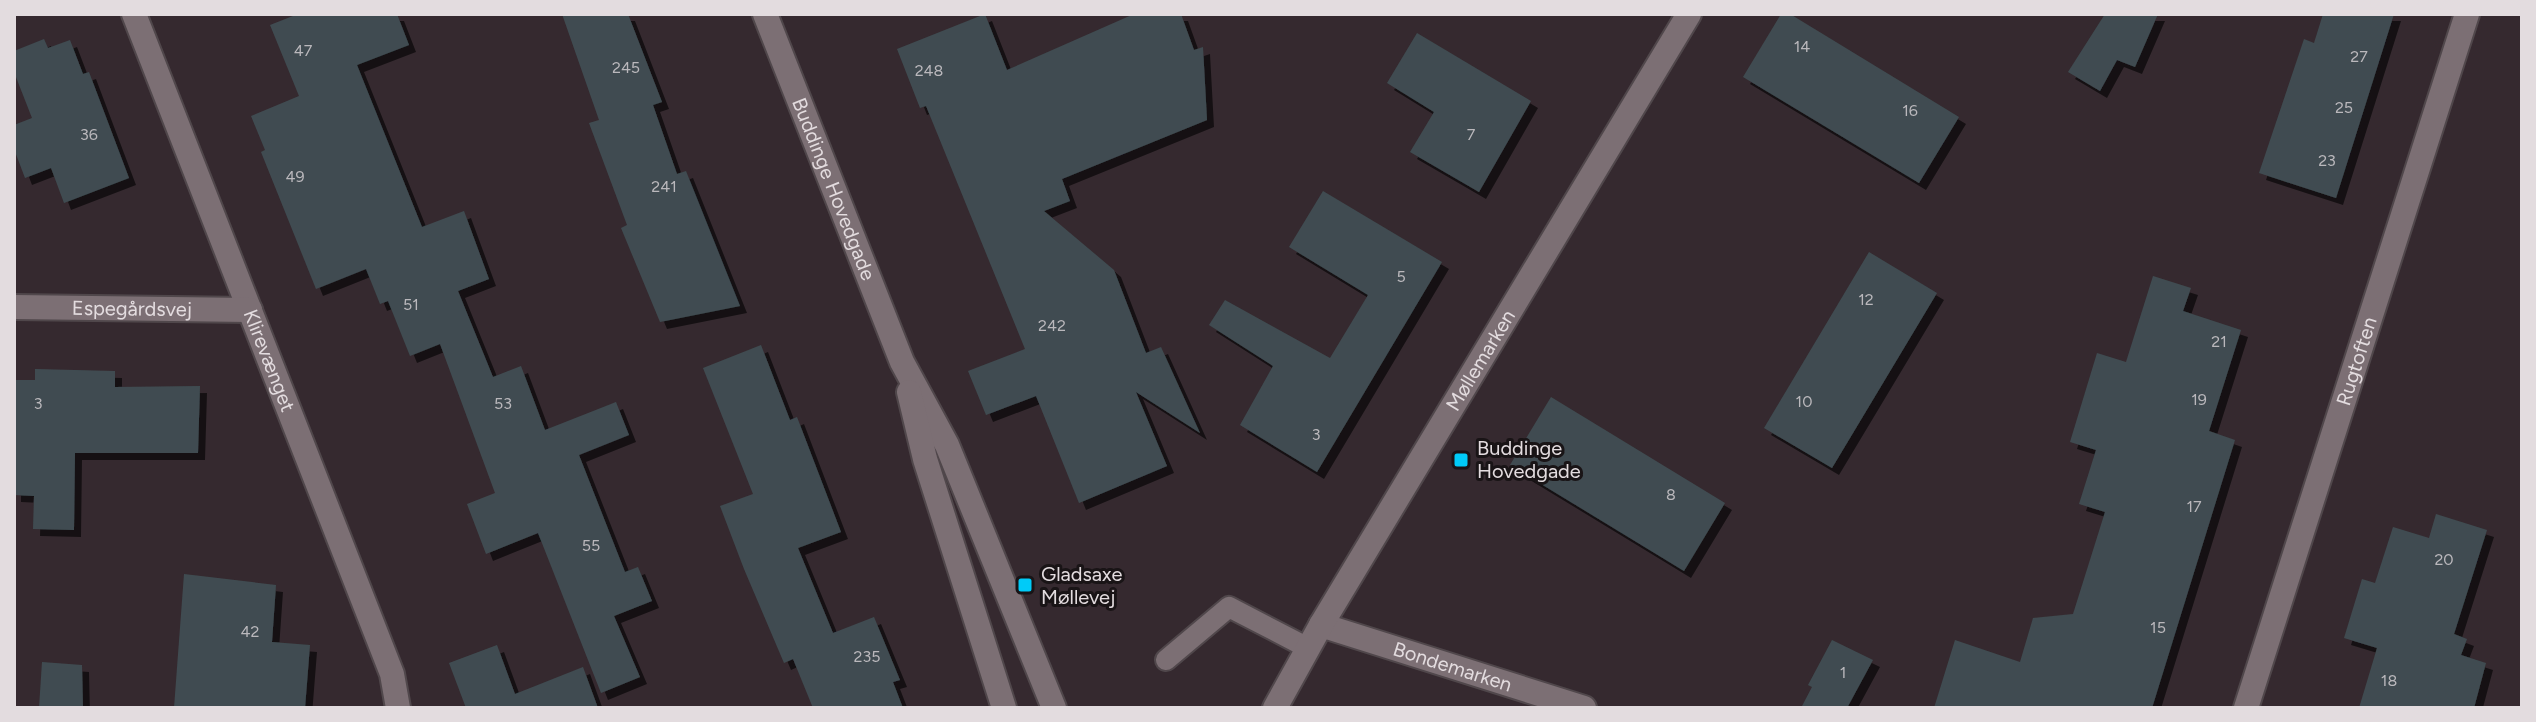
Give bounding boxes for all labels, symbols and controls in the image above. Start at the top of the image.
house number: 14 [1794,37,1810,56]
house number: 47 [294,41,313,60]
house number: 27 [2350,47,2368,66]
house number: 245 [612,58,640,77]
house number: 248 [915,61,943,80]
street label: Buddinge Hovedgade [787,94,881,284]
house number: 25 [2335,98,2353,117]
house number: 16 [1902,101,1918,120]
house number: 36 [80,125,98,144]
house number: 7 [1467,125,1476,144]
house number: 23 [2318,151,2336,170]
house number: 49 [286,167,305,186]
house number: 241 [651,177,677,196]
house number: 5 [1396,267,1406,286]
house number: 12 [1858,290,1874,309]
house number: 51 [403,295,419,314]
street label: Espegårdsvej [72,296,192,321]
street label: Møllemarken [1441,305,1520,415]
street label: Klirevænget [239,306,300,415]
street label: Rugtoften [2331,314,2382,408]
house number: 242 [1038,316,1066,335]
house number: 21 [2211,332,2227,351]
house number: 19 [2191,390,2207,409]
house number: 10 [1796,392,1812,411]
house number: 3 [34,394,42,413]
house number: 53 [494,394,512,413]
house number: 3 [1312,425,1320,444]
place label: Buddinge Hovedgade [1477,436,1581,483]
marker: Buddinge Hovedgade [1452,451,1470,469]
house number: 8 [1666,485,1676,504]
house number: 17 [2186,497,2202,516]
house number: 55 [582,536,600,555]
house number: 20 [2434,550,2454,569]
place label: Gladsaxe Møllevej [1041,562,1122,609]
marker: Gladsaxe Møllevej [1016,576,1034,594]
house number: 15 [2150,618,2166,637]
house number: 42 [241,622,259,641]
street label: Bondemarken [1390,637,1515,697]
house number: 235 [854,647,880,666]
house number: 1 [1840,663,1846,682]
house number: 18 [2381,671,2397,690]

